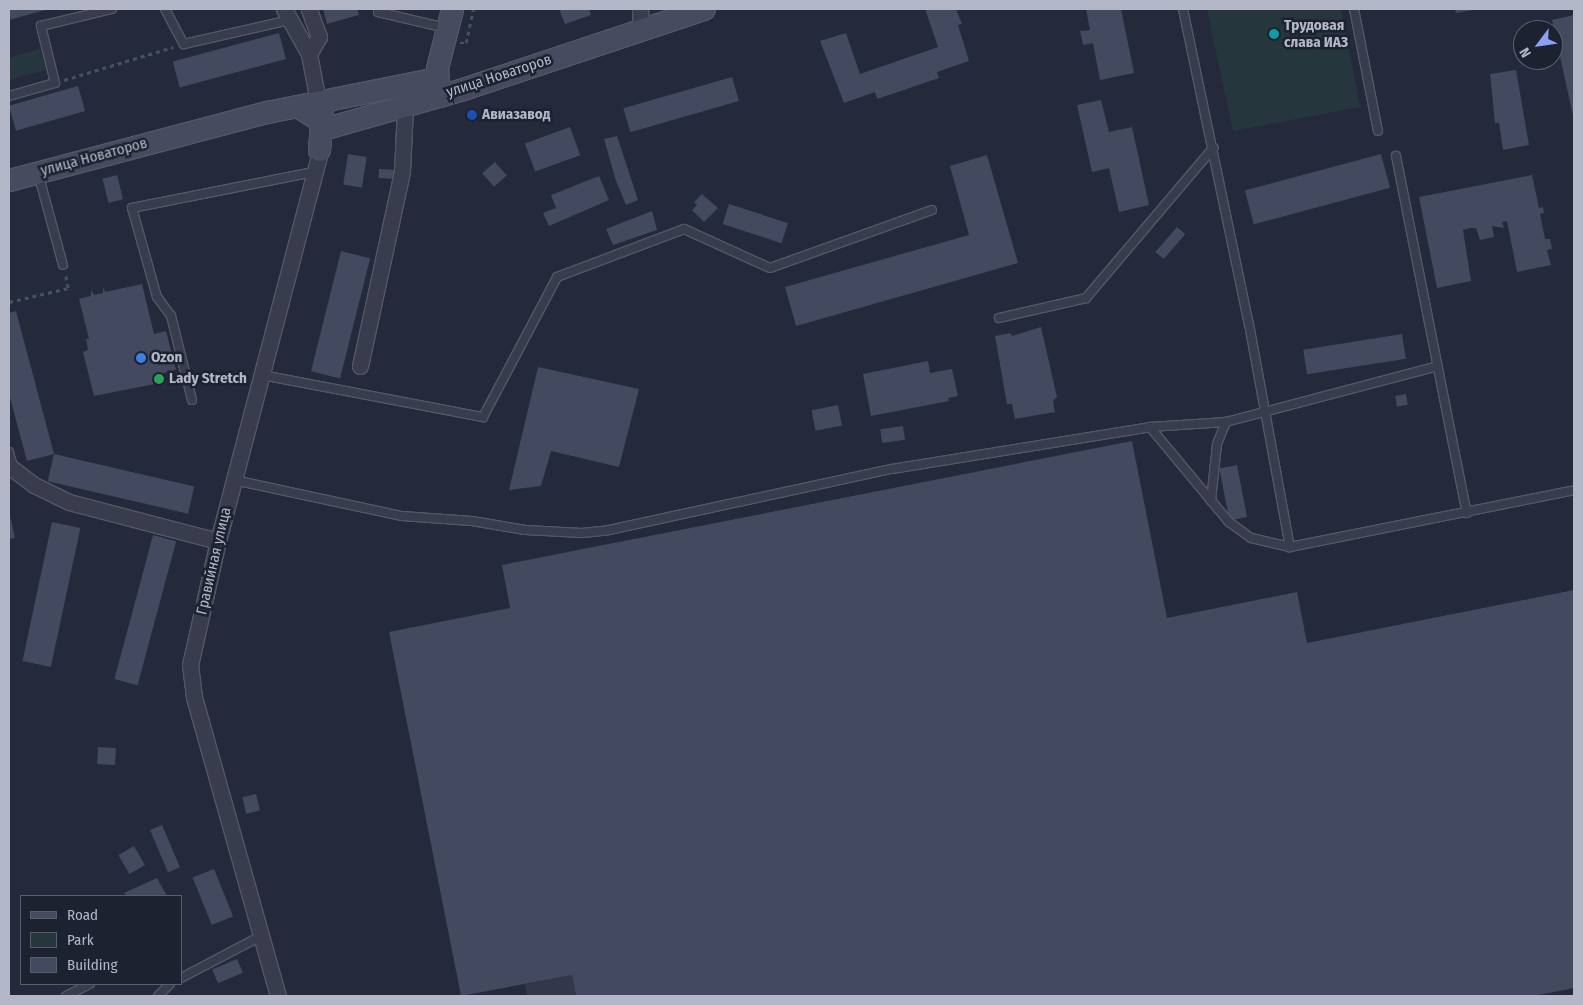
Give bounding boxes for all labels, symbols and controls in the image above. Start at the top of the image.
place label: Трудовая слава ИАЗ [1284,16,1348,51]
north arrow [1513,20,1563,70]
marker: Трудовая слава ИАЗ [1268,28,1280,40]
text: N [1516,45,1535,60]
street label: улица Новаторов [444,51,554,101]
place label: Авиазавод [482,106,550,124]
marker: Авиазавод [466,109,478,121]
street label: улица Новаторов [39,134,149,180]
place label: Ozon [151,349,182,367]
marker: Ozon [135,352,147,364]
place label: Lady Stretch [169,370,247,388]
marker: Lady Stretch [153,373,165,385]
street label: Гравийная улица [193,506,235,616]
legend [20,895,182,985]
text: Road [67,906,98,924]
text: Park [67,931,94,949]
text: Building [67,956,118,974]

